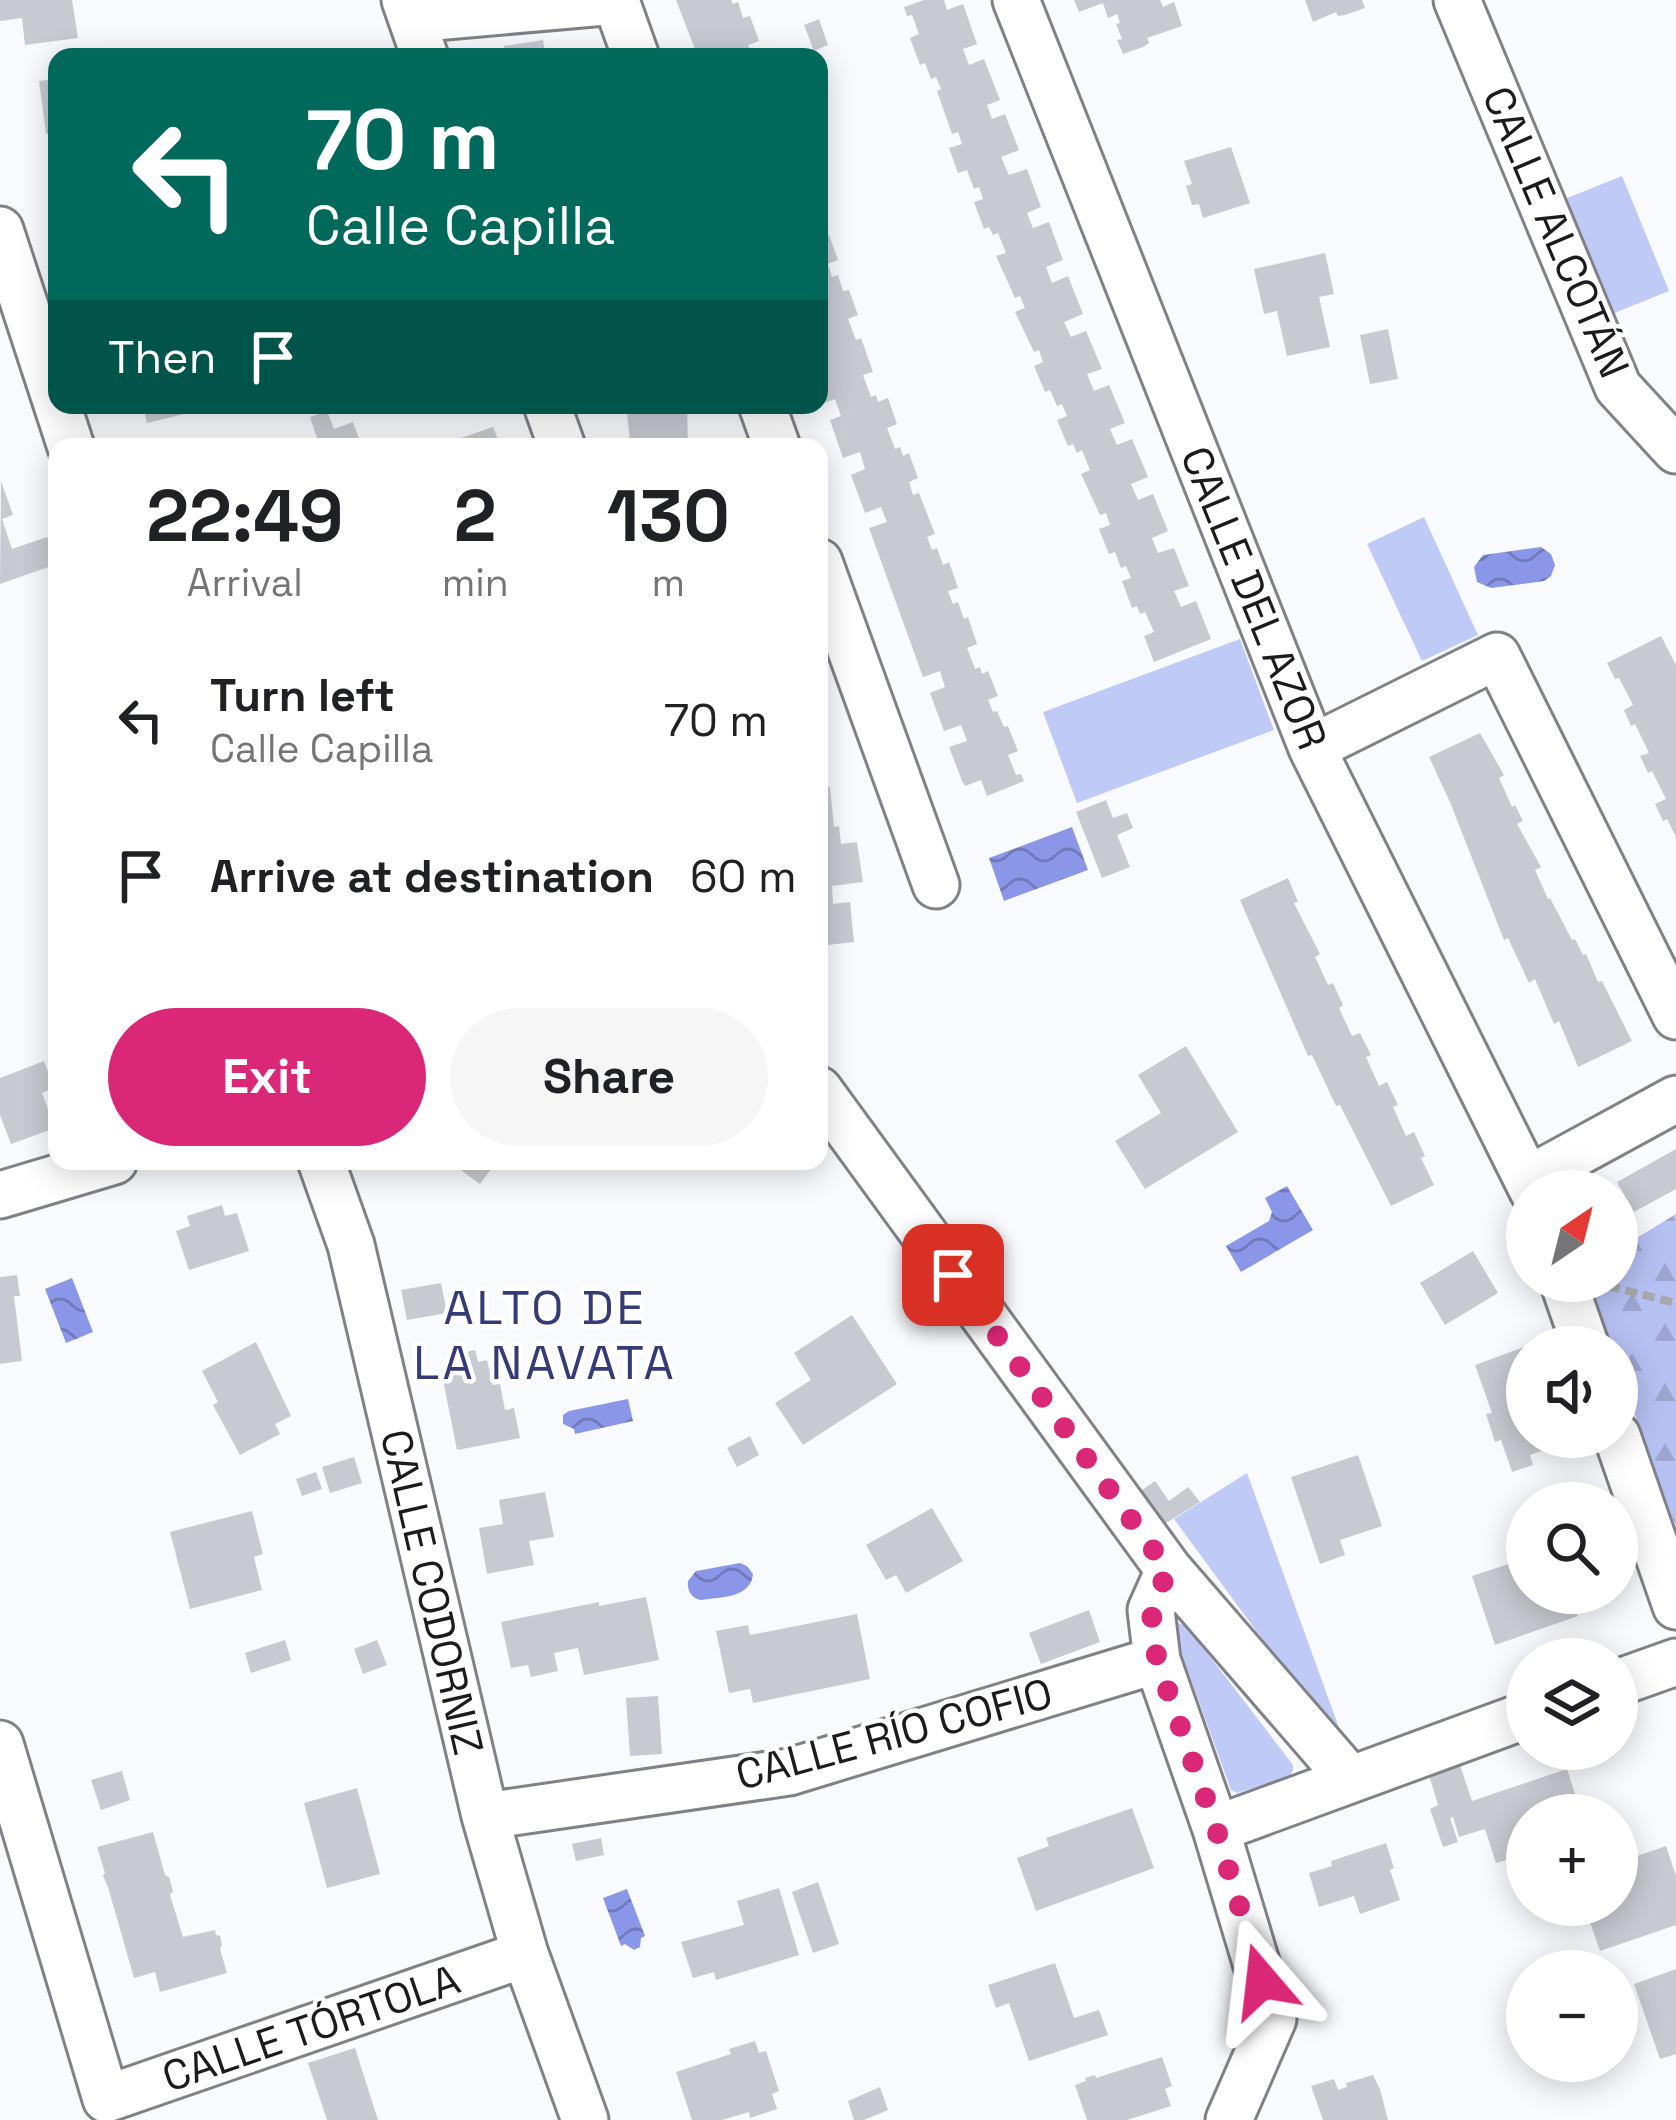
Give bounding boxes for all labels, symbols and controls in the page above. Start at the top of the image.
street label: CALLE ALCOTÁN [1471,78,1641,386]
text: 70 m [306,86,500,194]
icon: left [108,96,264,252]
text: Calle Capilla [306,191,615,260]
icon: arrive [240,324,306,390]
text: Then [108,329,216,386]
street label: CALLE DEL AZOR [1169,439,1339,757]
text: 22:49 [146,470,343,562]
text: 2 [454,470,497,562]
text: 130 [607,470,730,562]
text: Arrival [187,558,303,607]
text: min [442,558,509,607]
text: m [652,558,685,607]
text: Turn left [210,667,395,724]
icon: left [108,687,174,753]
text: 70 m [664,692,768,749]
text: Calle Capilla [210,724,433,773]
icon: arrive [108,843,174,909]
text: Arrive at destination [210,848,654,905]
text: 60 m [690,848,797,905]
button: Exit [108,1008,426,1146]
button: Share [450,1008,768,1146]
north arrow [1506,1170,1638,1302]
map controls [1506,1170,1638,2082]
pin [902,1224,1004,1326]
icon: arrive [920,1242,986,1308]
district label: ALTO DE LA NAVATA [413,1277,677,1393]
button: sound [1506,1326,1638,1458]
street label: CALLE CODORNIZ [369,1424,495,1760]
button: search [1506,1482,1638,1614]
button: layers [1506,1638,1638,1770]
street label: CALLE RÍO COFIO [730,1666,1058,1802]
button: + [1506,1794,1638,1926]
position arrow [1199,1918,1325,2044]
button: − [1506,1950,1638,2082]
street label: CALLE TÓRTOLA [155,1952,467,2104]

